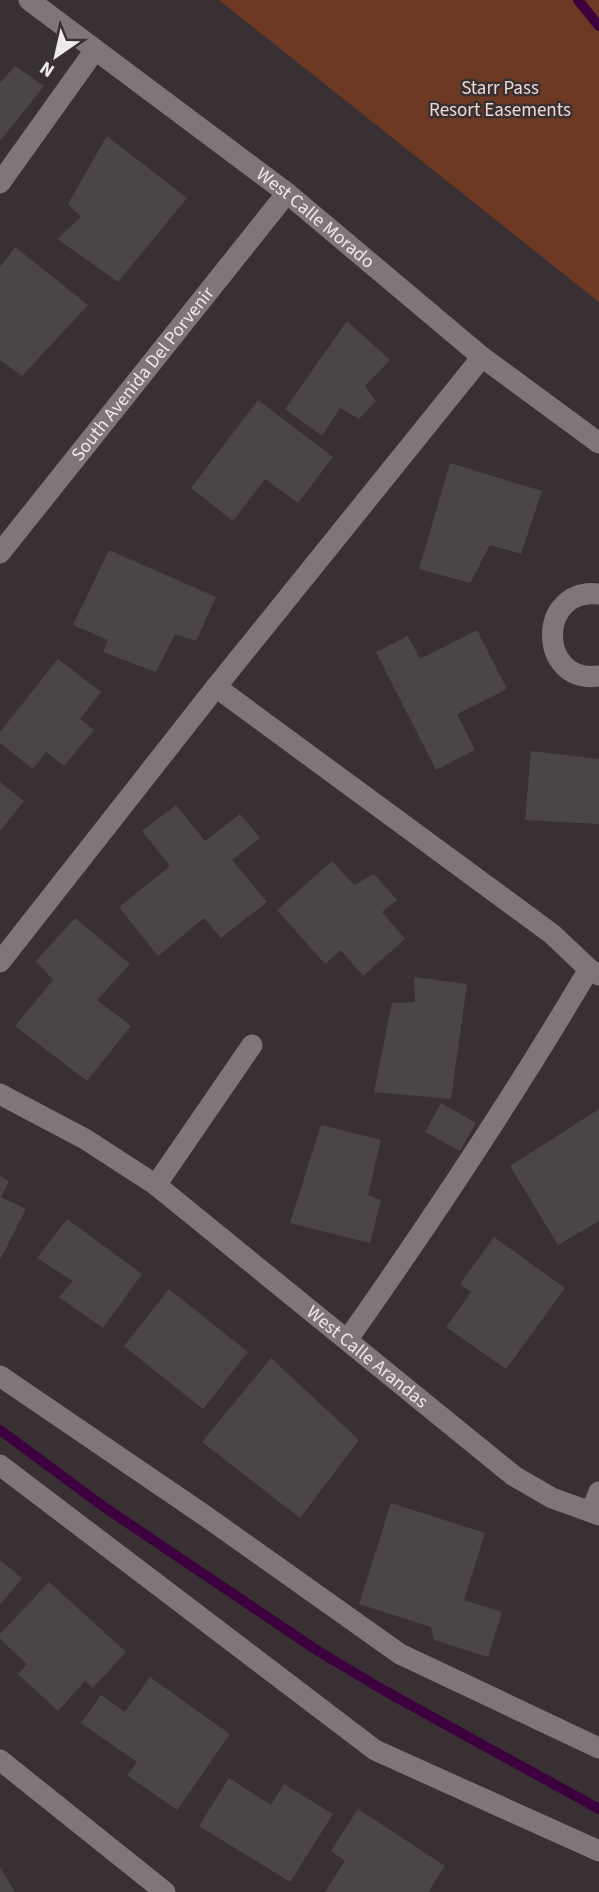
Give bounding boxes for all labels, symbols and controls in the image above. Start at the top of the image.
north arrow [21,21,91,91]
text: N [35,54,60,84]
park label: Starr Pass Resort Easements [429,75,571,124]
street label: West Calle Morado [251,161,381,275]
street label: South Avenida Del Porvenir [65,281,221,467]
street label: West Calle Arandas [300,1299,434,1415]

